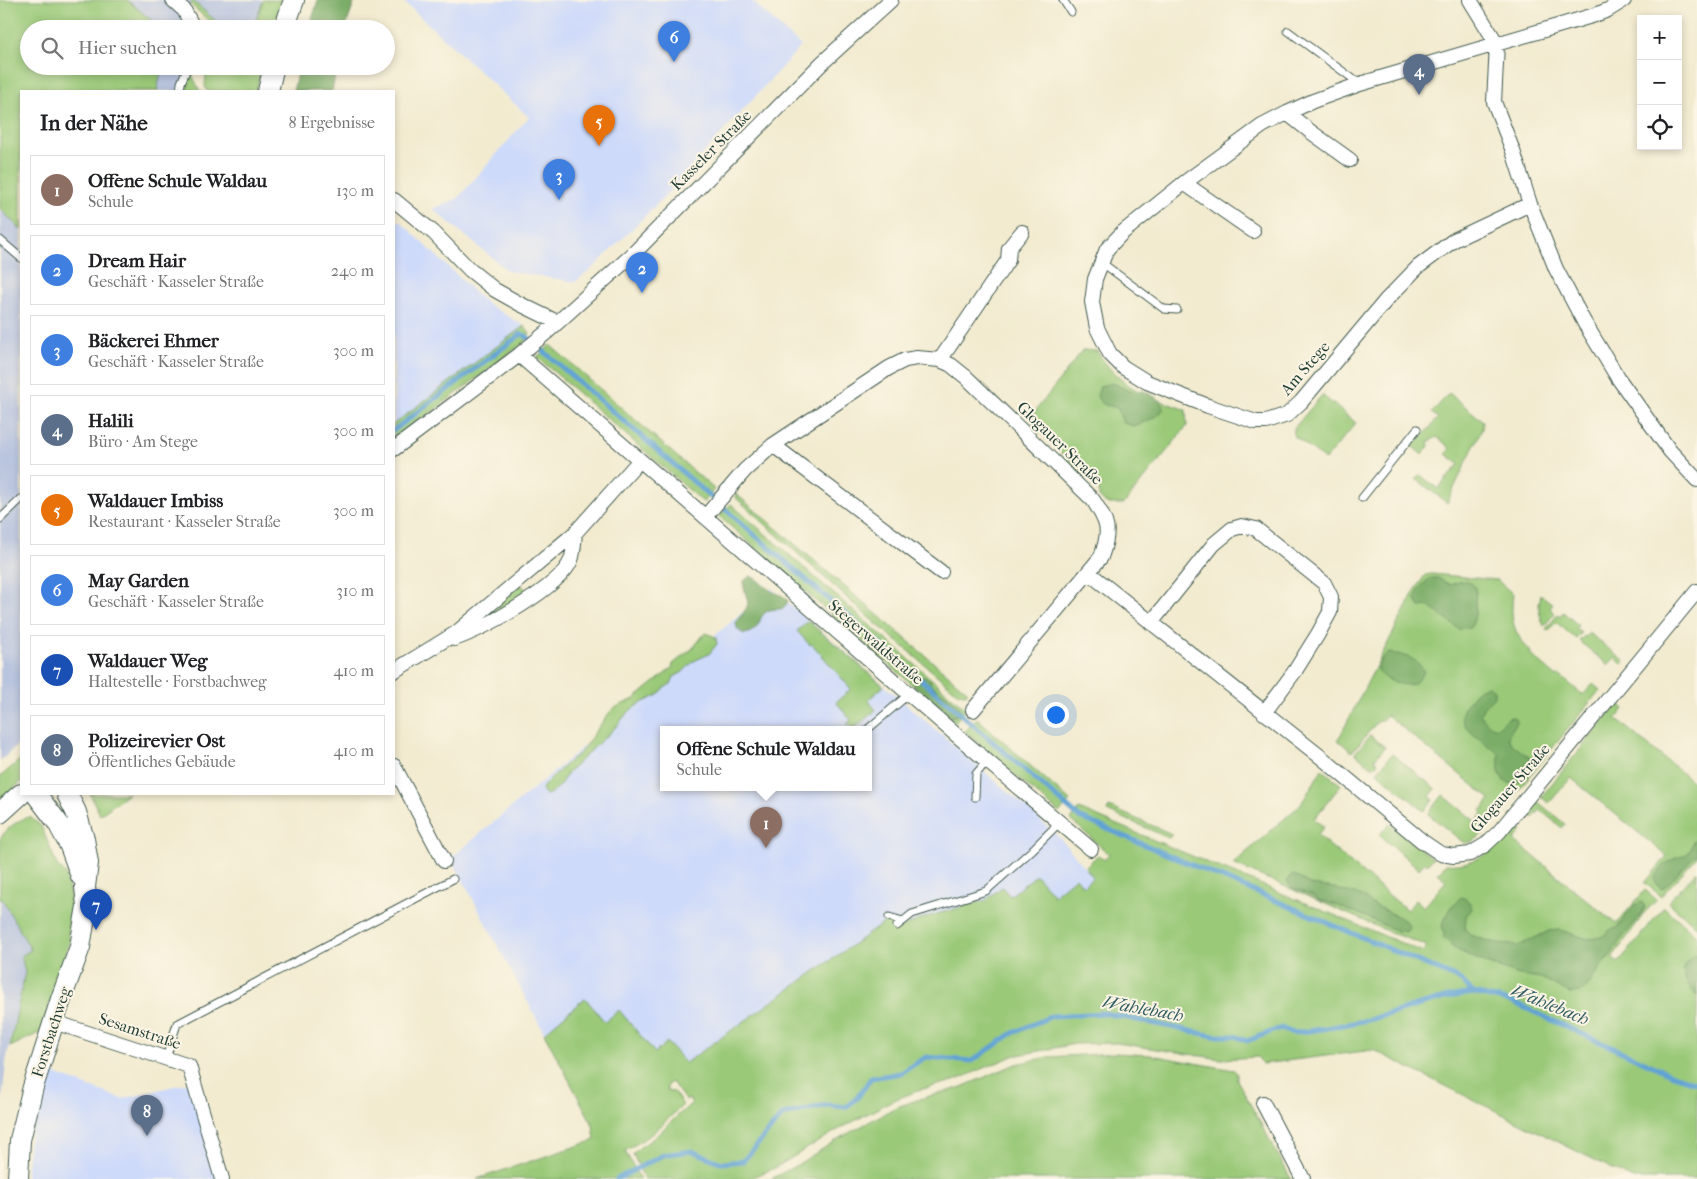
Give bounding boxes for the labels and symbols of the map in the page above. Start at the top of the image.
pin: 6 [658,21,690,62]
pin: 4 [1403,54,1435,95]
pin: 5 [583,105,615,146]
street label: Kasseler Straße [667,106,755,194]
pin: 3 [543,159,575,200]
pin: 2 [626,252,658,293]
street label: Am Stege [1276,337,1334,400]
street label: Glogauer Straße [1013,397,1107,489]
street label: Stegerwaldstraße [825,595,928,689]
your location [1043,702,1069,728]
street label: Glogauer Straße [1466,740,1554,836]
pin: 1 [750,807,782,848]
pin: 7 [80,889,112,930]
water label: Wahlebach [1508,980,1592,1030]
street label: Forstbachweg [27,984,75,1080]
water label: Wahlebach [1101,992,1185,1026]
street label: Sesamstraße [97,1009,184,1053]
pin: 8 [131,1095,163,1136]

